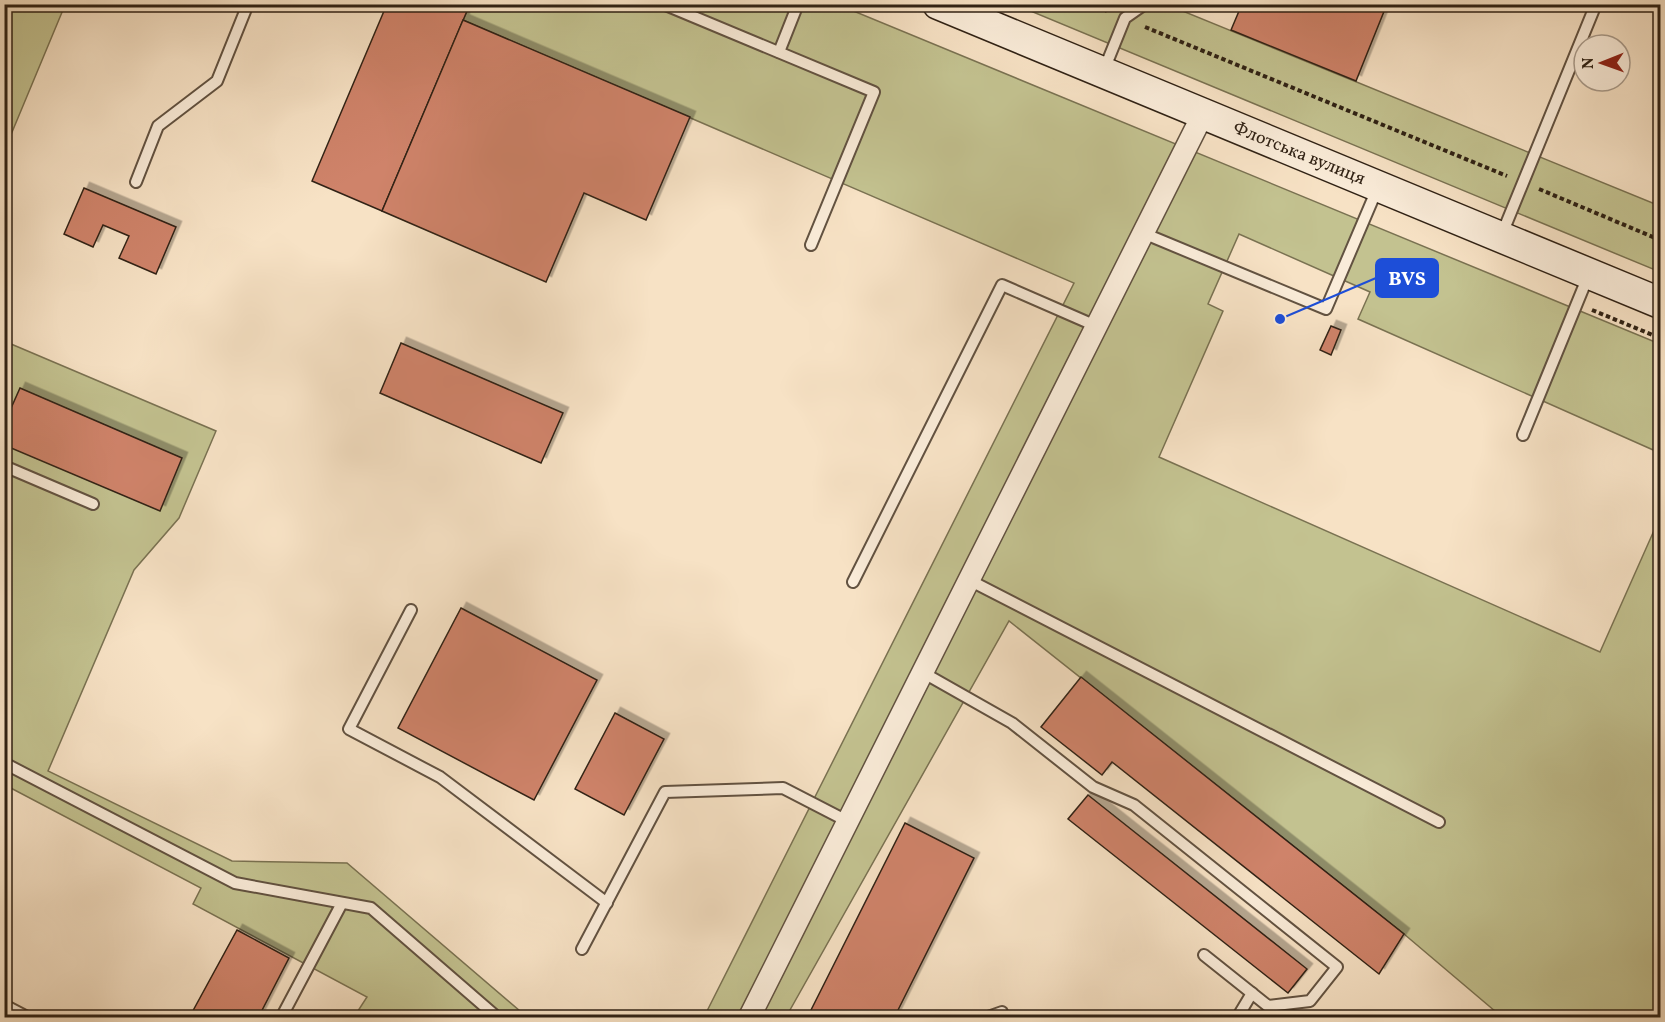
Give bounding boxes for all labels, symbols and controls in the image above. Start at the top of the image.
north arrow [1572,33,1632,93]
text: N [1578,57,1600,69]
street label: Флотська вулиця [1229,116,1369,192]
callout: BVS [1376,259,1438,297]
text: BVS [1388,266,1426,294]

